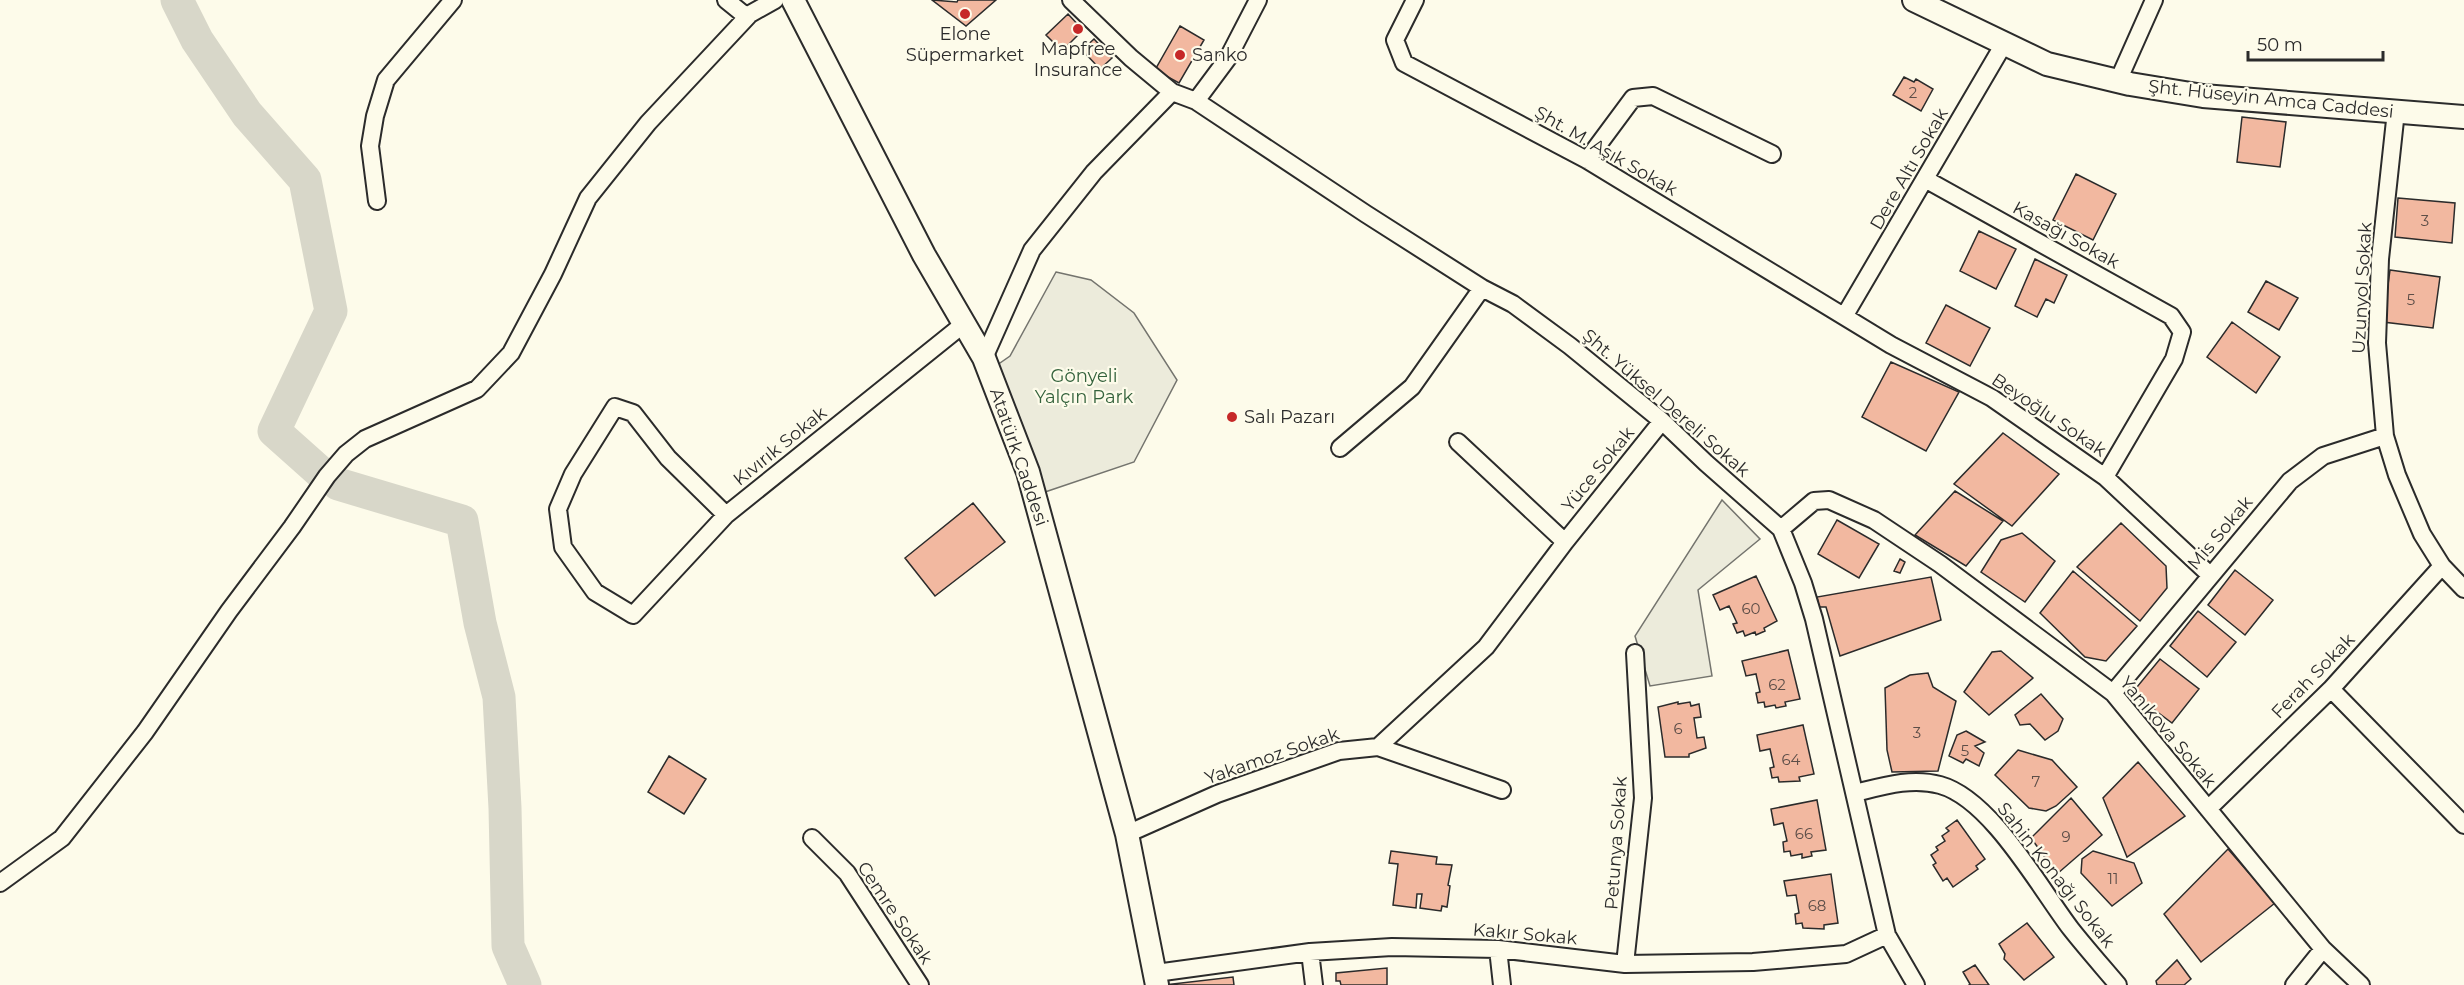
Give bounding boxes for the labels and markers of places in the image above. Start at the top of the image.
marker: Elone Süpermarket [958,7,972,21]
marker: Mapfree Insurance [1071,22,1085,36]
place label: Elone Süpermarket [906,23,1024,66]
place label: Mapfree Insurance [1034,38,1122,81]
place label: Sanko [1192,44,1248,66]
marker: Sanko [1173,48,1187,62]
place label: Salı Pazarı [1244,406,1335,428]
marker: Salı Pazarı [1225,410,1239,424]

